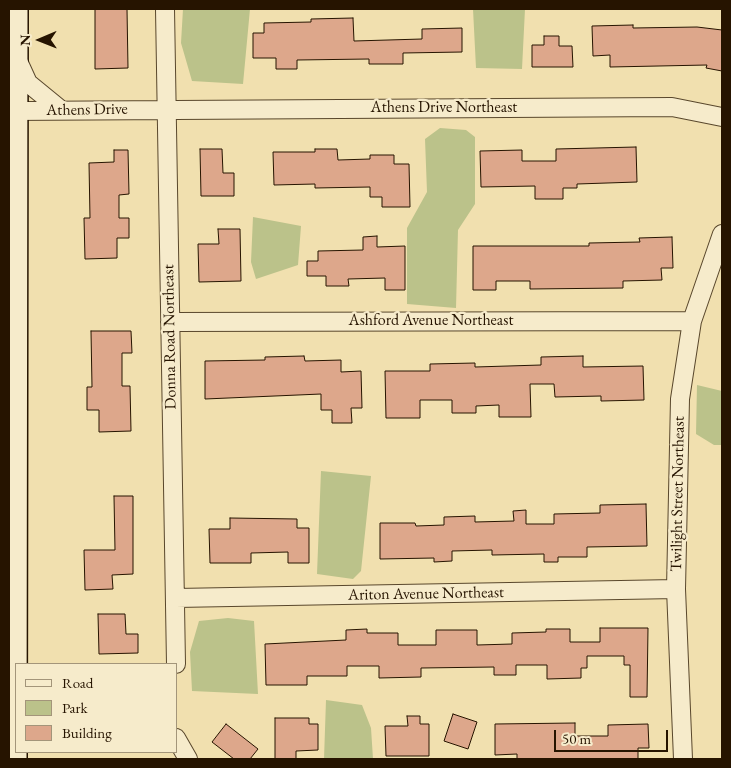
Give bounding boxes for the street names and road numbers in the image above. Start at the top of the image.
street label: Athens Drive Northeast [371,98,517,118]
street label: Athens Drive [46,100,128,120]
street label: Donna Road Northeast [159,264,181,410]
street label: Ashford Avenue Northeast [349,311,513,331]
street label: Twilight Street Northeast [667,416,689,572]
street label: Ariton Avenue Northeast [348,583,504,605]

